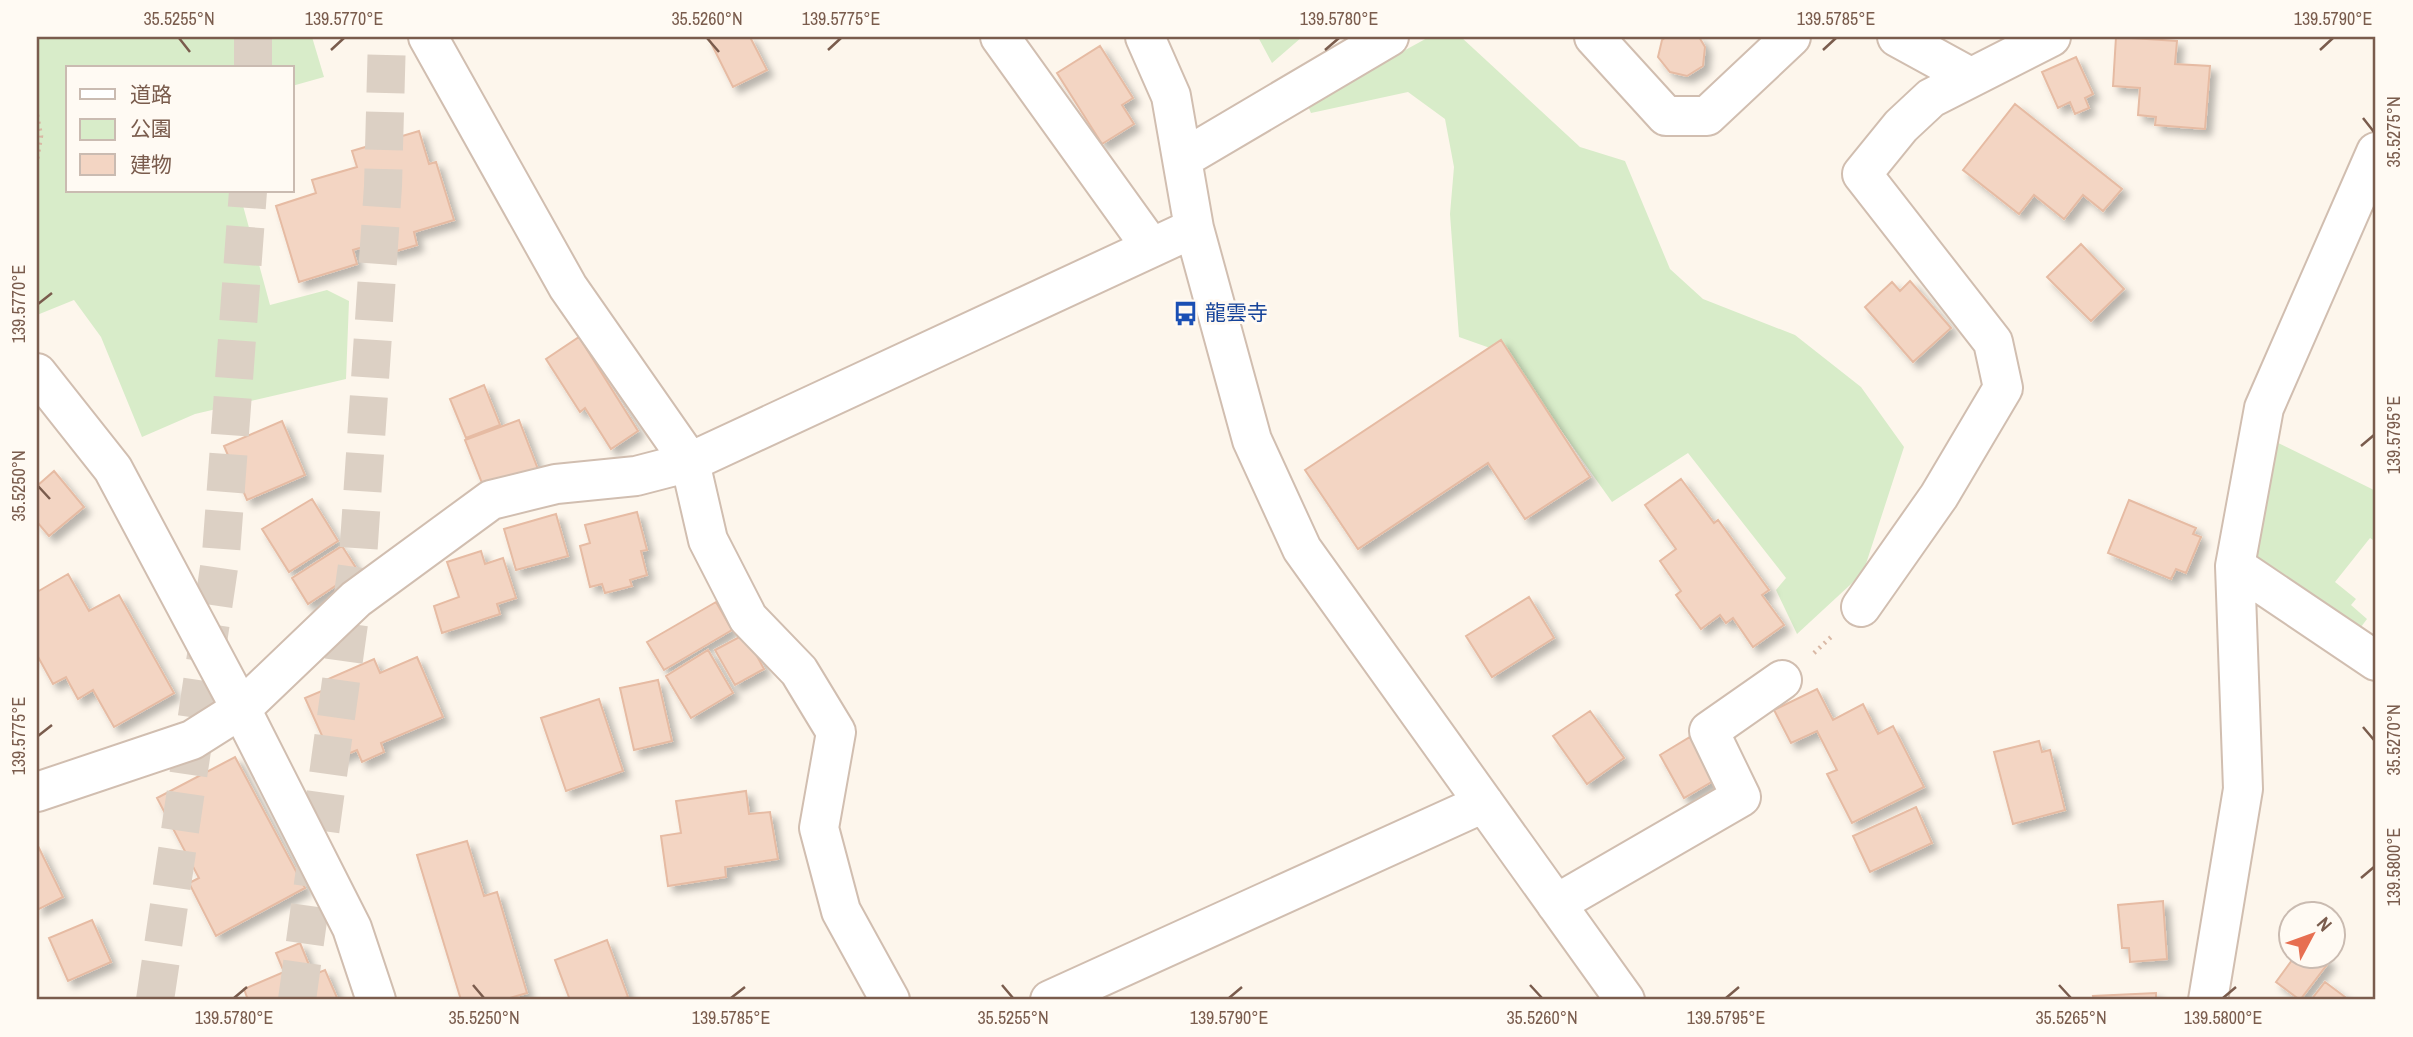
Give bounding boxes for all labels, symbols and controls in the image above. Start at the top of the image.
text: 35.5255°N [143,6,215,31]
text: 139.5770°E [305,6,383,31]
text: 35.5260°N [671,6,743,31]
text: 139.5775°E [802,6,880,31]
text: 139.5780°E [1300,6,1378,31]
text: 139.5785°E [1797,6,1875,31]
text: 139.5790°E [2294,6,2372,31]
legend [66,66,294,192]
text: 道路 [130,80,172,109]
text: 35.5275°N [2381,96,2406,168]
text: 公園 [130,114,172,143]
text: 建物 [130,150,172,179]
text: 139.5770°E [6,265,31,343]
place label: 龍雲寺 [1205,298,1268,327]
bus stop icon: 龍雲寺 [1171,299,1199,327]
text: 139.5795°E [2381,396,2406,474]
text: 35.5250°N [6,450,31,522]
text: 139.5775°E [6,697,31,775]
text: 35.5270°N [2381,704,2406,776]
text: 139.5800°E [2381,828,2406,906]
north arrow [2276,900,2346,970]
text: N [2311,911,2338,937]
text: 139.5780°E [195,1005,273,1030]
text: 35.5250°N [448,1005,520,1030]
text: 139.5785°E [692,1005,770,1030]
text: 35.5255°N [977,1005,1049,1030]
text: 139.5790°E [1190,1005,1268,1030]
text: 35.5260°N [1506,1005,1578,1030]
text: 139.5795°E [1687,1005,1765,1030]
text: 35.5265°N [2035,1005,2107,1030]
text: 139.5800°E [2184,1005,2262,1030]

